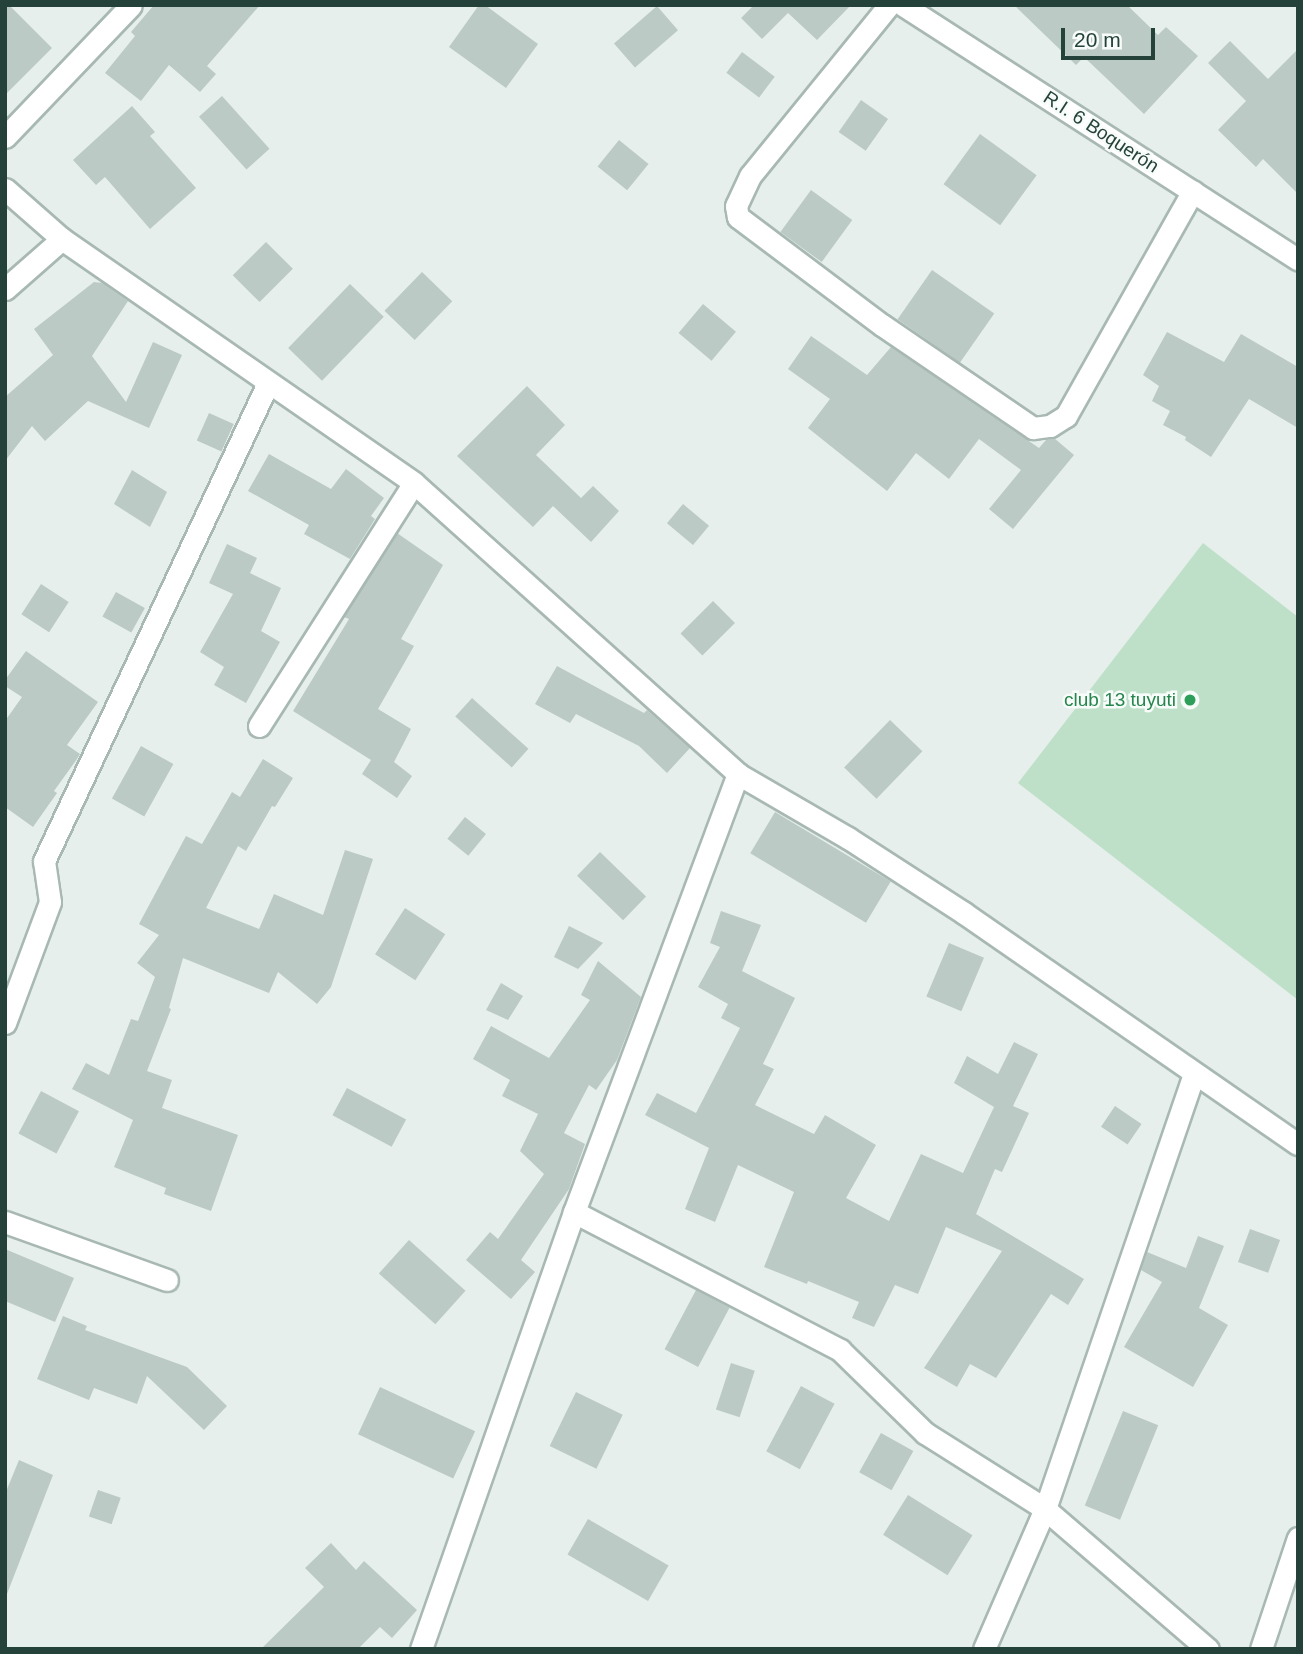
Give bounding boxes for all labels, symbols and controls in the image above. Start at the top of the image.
scale bar [1065,14,1160,58]
text: 20 m [1074,28,1121,51]
street label: R.I. 6 Boquerón [1039,86,1163,178]
place label: club 13 tuyuti [1064,689,1176,711]
marker: club 13 tuyuti [1182,692,1198,708]

